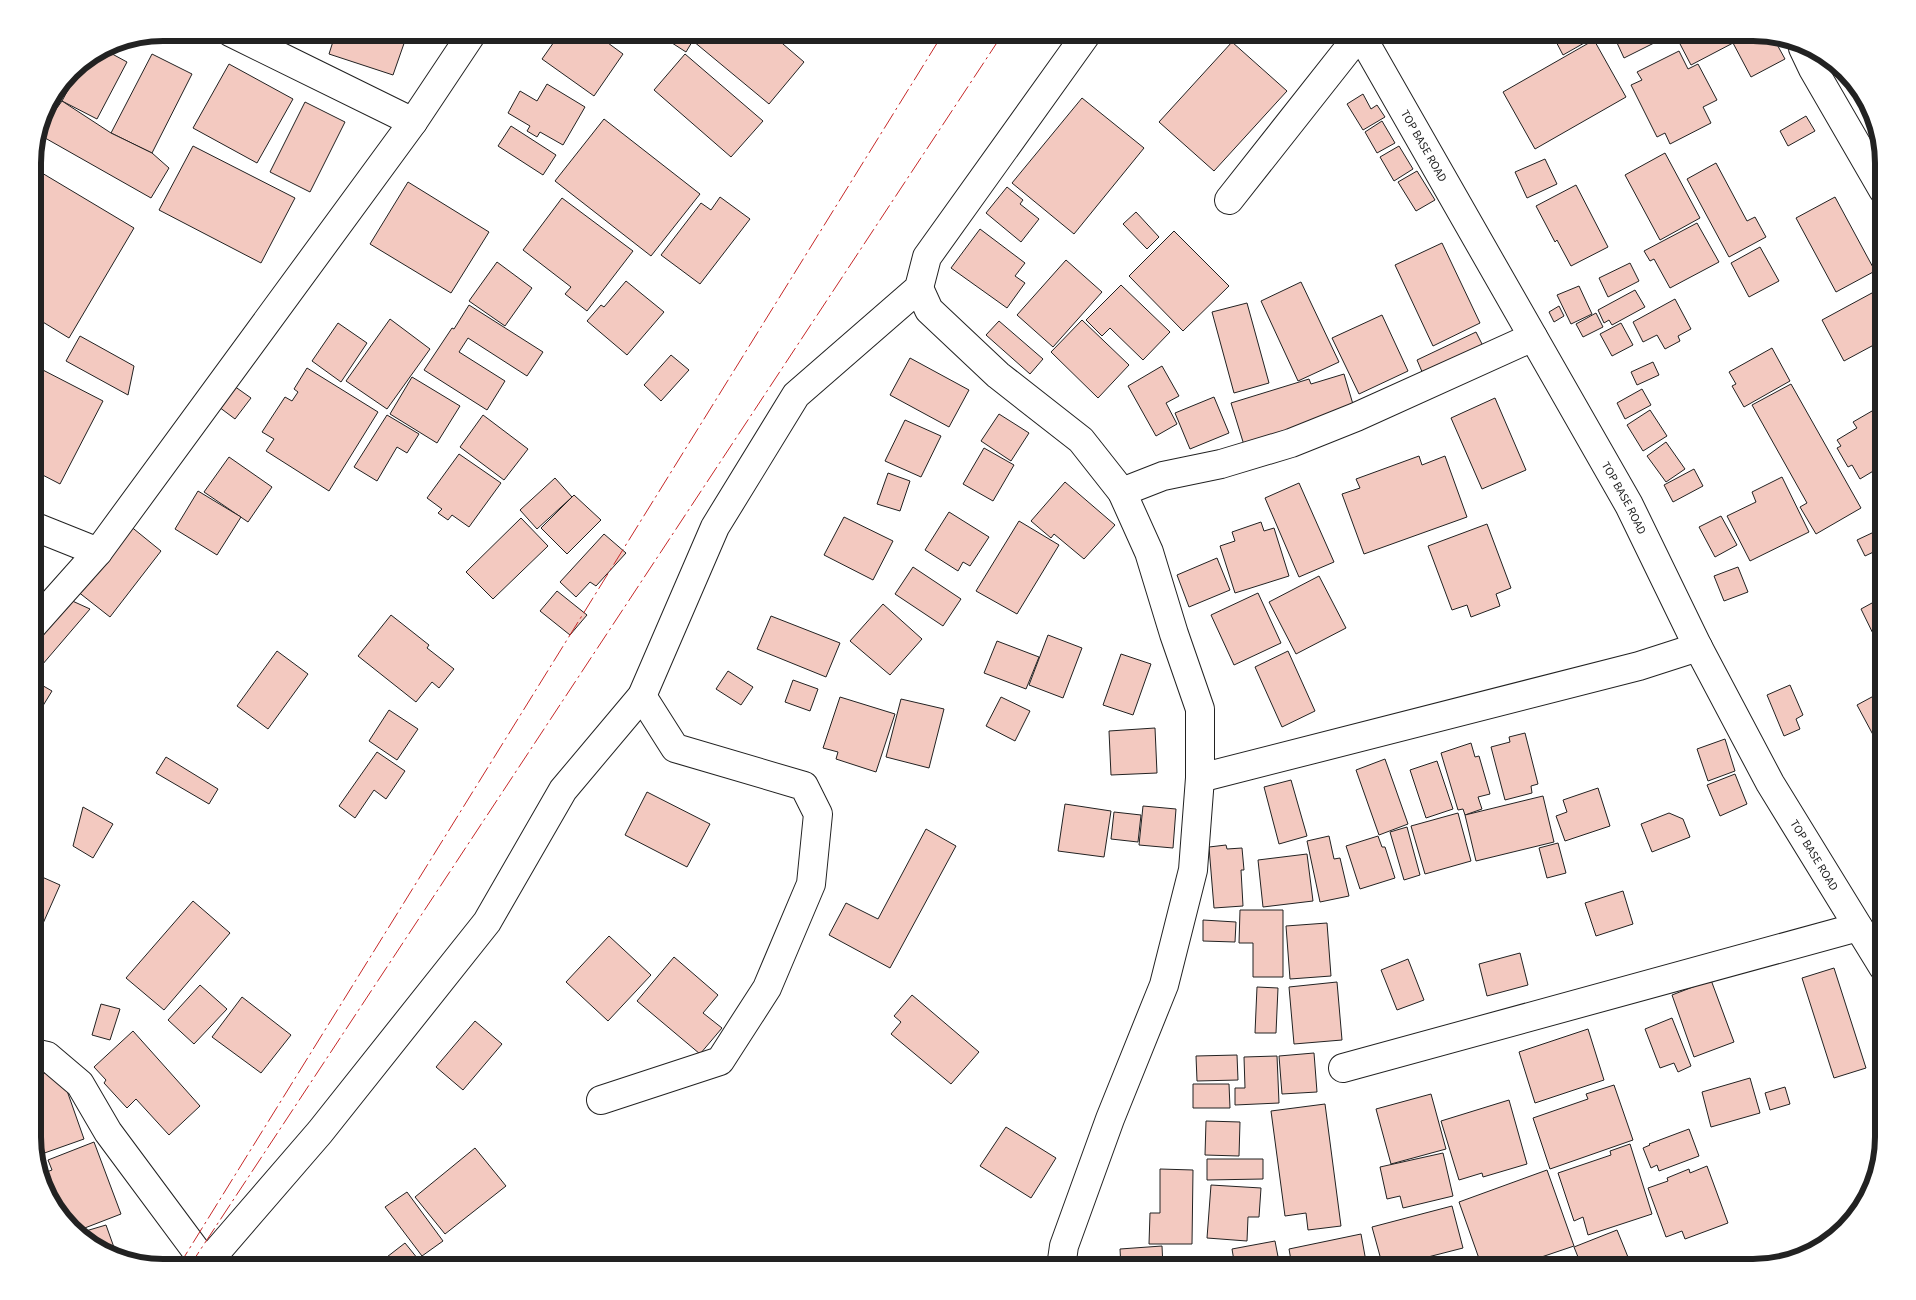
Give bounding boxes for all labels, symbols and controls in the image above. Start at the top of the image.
street label: TOP BASE ROAD [1396,107,1451,185]
street label: TOP BASE ROAD [1597,458,1650,537]
street label: TOP BASE ROAD [1785,817,1842,894]

